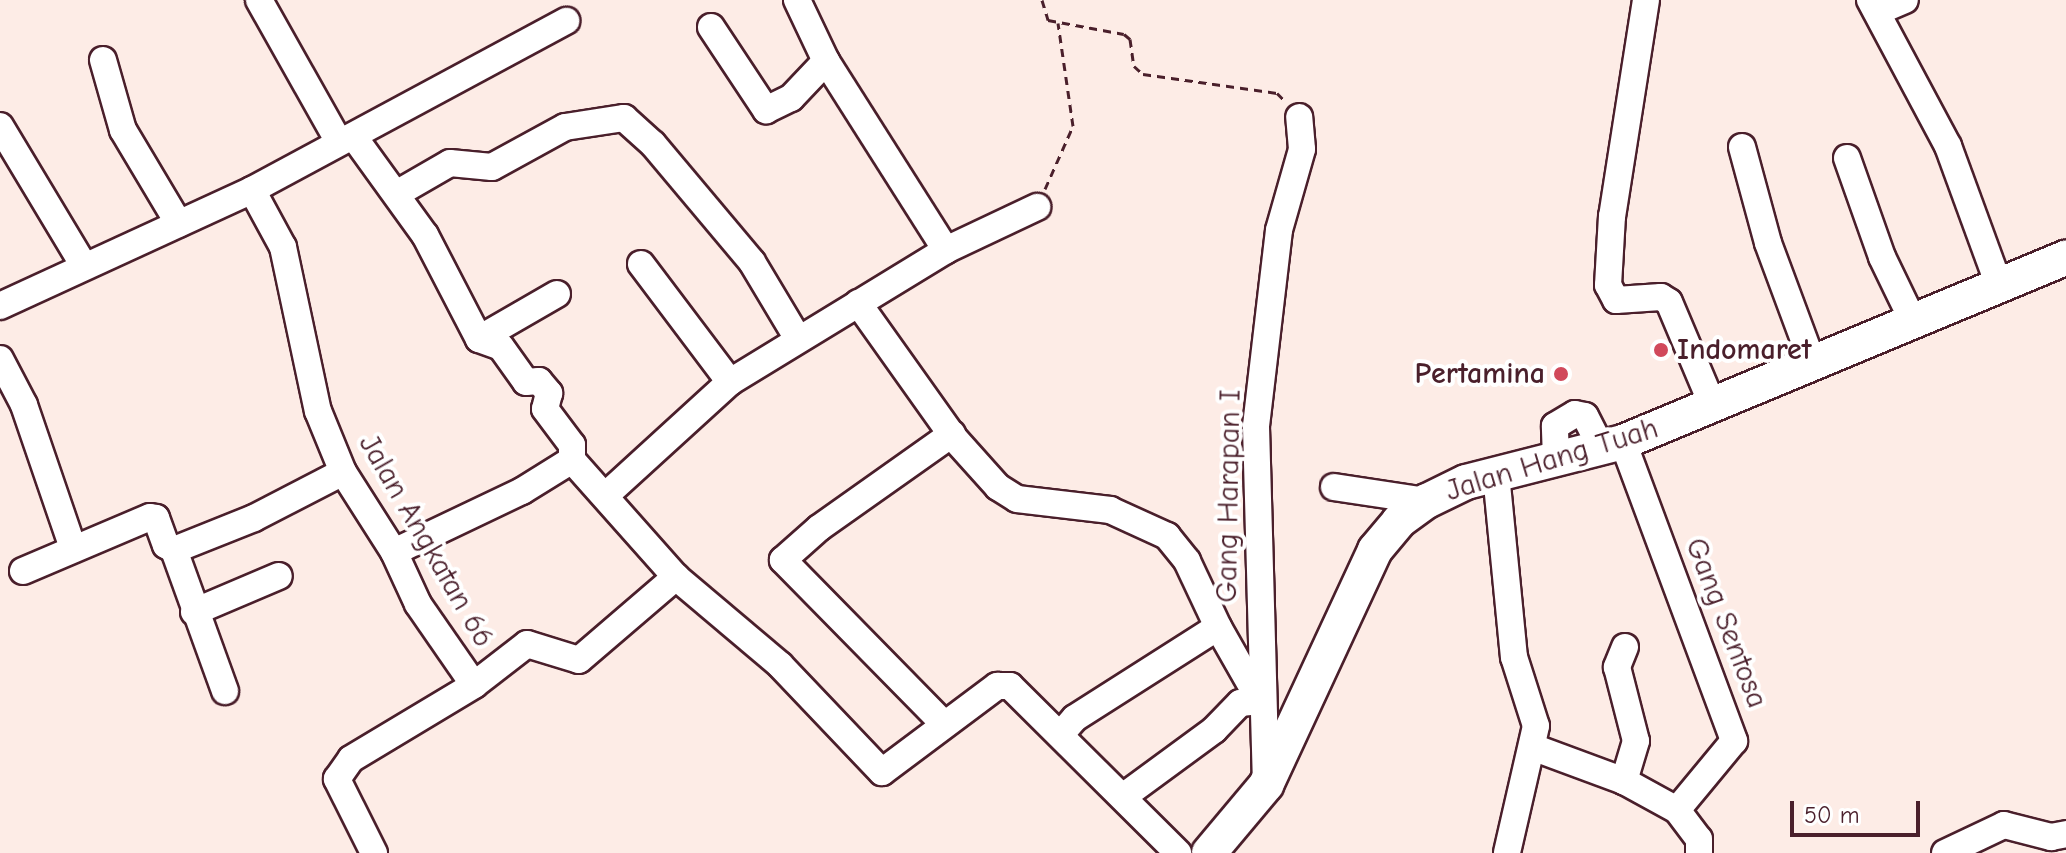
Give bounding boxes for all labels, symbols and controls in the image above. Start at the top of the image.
place label: Indomaret [1677,332,1811,368]
marker: Indomaret [1652,341,1670,359]
place label: Pertamina [1415,356,1545,392]
marker: Pertamina [1552,365,1570,383]
street label: Gang Harapan I [1209,389,1249,603]
street label: Jalan Hang Tuah [1442,411,1662,509]
street label: Jalan Angkatan 66 [351,428,501,654]
street label: Gang Sentosa [1677,533,1775,713]
scale bar [1794,785,1924,835]
text: 50 m [1804,801,1860,829]

